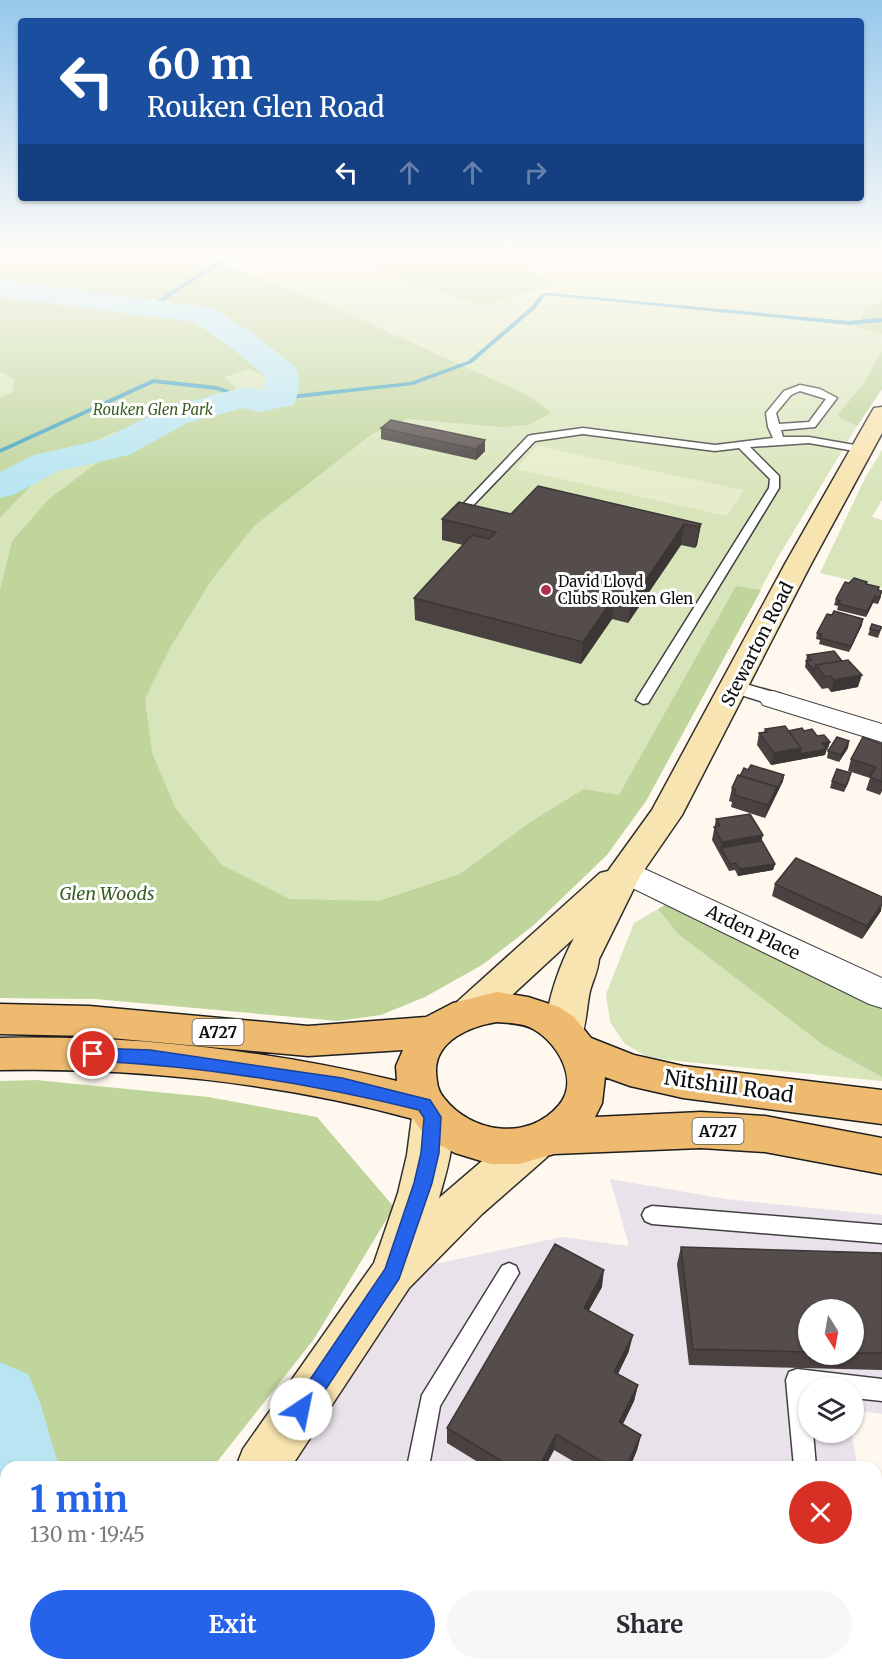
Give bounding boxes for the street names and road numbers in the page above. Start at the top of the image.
street label: Stewarton Road [716,578,798,710]
street label: Arden Place [701,899,804,965]
road number: A727 [192,1019,244,1045]
street label: Nitshill Road [663,1064,796,1108]
road number: A727 [692,1118,744,1144]

